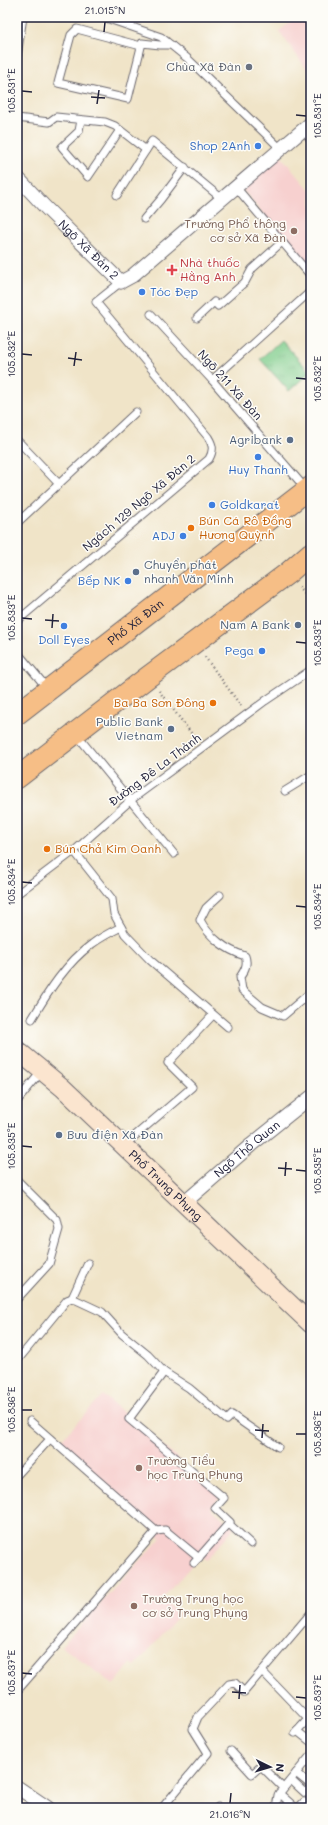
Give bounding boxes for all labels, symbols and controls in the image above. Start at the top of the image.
text: 21.015°N [85,3,125,17]
place label: Chùa Xã Đàn [166,58,241,74]
marker: Chùa Xã Đàn [244,62,254,72]
text: 105.831°E [4,68,18,114]
text: 105.831°E [310,93,324,139]
place label: Shop 2Anh [190,137,250,153]
marker: Shop 2Anh [253,141,263,151]
place label: Trường Phổ thông cơ sở Xã Đàn [184,215,286,245]
street label: Ngõ Xã Đàn 2 [55,216,123,282]
marker: Trường Phổ thông cơ sở Xã Đàn [289,226,299,236]
place label: Nhà thuốc Hằng Anh [180,254,240,284]
marker: Nhà thuốc Hằng Anh [167,265,177,275]
place label: Tóc Đẹp [150,283,198,299]
marker: Tóc Đẹp [137,287,147,297]
text: 105.832°E [4,330,18,377]
street label: Ngõ 211 Xã Đàn [195,346,267,423]
text: 105.832°E [310,355,324,402]
place label: Agribank [229,431,282,447]
marker: Agribank [285,435,295,445]
street label: Ngách 129 Ngõ Xã Đàn 2 [79,450,198,554]
marker: Huy Thanh [253,452,263,462]
place label: Huy Thanh [228,461,288,477]
place label: Goldkarat [220,496,279,512]
marker: Goldkarat [207,500,217,510]
place label: Bún Cá Rô Đồng Hương Quỳnh [199,512,291,542]
marker: Bún Cá Rô Đồng Hương Quỳnh [186,523,196,533]
place label: ADJ [152,527,175,543]
marker: ADJ [178,531,188,541]
place label: Chuyển phát nhanh Văn Minh [144,556,234,586]
marker: Chuyển phát nhanh Văn Minh [131,567,141,577]
place label: Bếp NK [78,572,121,588]
marker: Bếp NK [123,576,133,586]
text: 105.833°E [4,594,18,641]
street label: Phố Xã Đàn [104,595,166,648]
place label: Nam A Bank [220,616,290,632]
text: 105.833°E [310,619,324,666]
marker: Nam A Bank [293,620,303,630]
marker: Doll Eyes [59,621,69,631]
place label: Doll Eyes [38,631,90,647]
place label: Pega [225,642,254,658]
marker: Pega [257,646,267,656]
place label: Ba Ba Sơn Đông [114,694,205,710]
marker: Ba Ba Sơn Đông [208,698,218,708]
place label: Public Bank Vietnam [96,713,163,743]
marker: Public Bank Vietnam [166,724,176,734]
street label: Đường Đê La Thành [105,729,204,809]
place label: Bún Chả Kim Oanh [55,840,161,856]
marker: Bún Chả Kim Oanh [42,844,52,854]
text: 105.834°E [4,858,18,905]
text: 105.834°E [310,883,324,930]
street label: Ngõ Thổ Quan [210,1116,283,1181]
text: 105.835°E [4,1122,18,1169]
place label: Bưu điện Xã Đàn [67,1126,163,1142]
marker: Bưu điện Xã Đàn [54,1130,64,1140]
street label: Phố Trung Phụng [126,1146,206,1224]
text: 105.835°E [310,1147,324,1194]
text: 105.836°E [4,1386,18,1433]
text: 105.836°E [310,1410,324,1457]
place label: Trường Tiểu học Trung Phụng [147,1452,243,1482]
marker: Trường Tiểu học Trung Phụng [134,1463,144,1473]
place label: Trường Trung học cơ sở Trung Phụng [142,1590,248,1620]
marker: Trường Trung học cơ sở Trung Phụng [129,1601,139,1611]
text: 105.837°E [4,1649,18,1696]
text: 105.837°E [310,1674,324,1721]
north arrow [250,1747,290,1787]
text: N [273,1763,288,1773]
text: 21.016°N [210,1807,250,1821]

